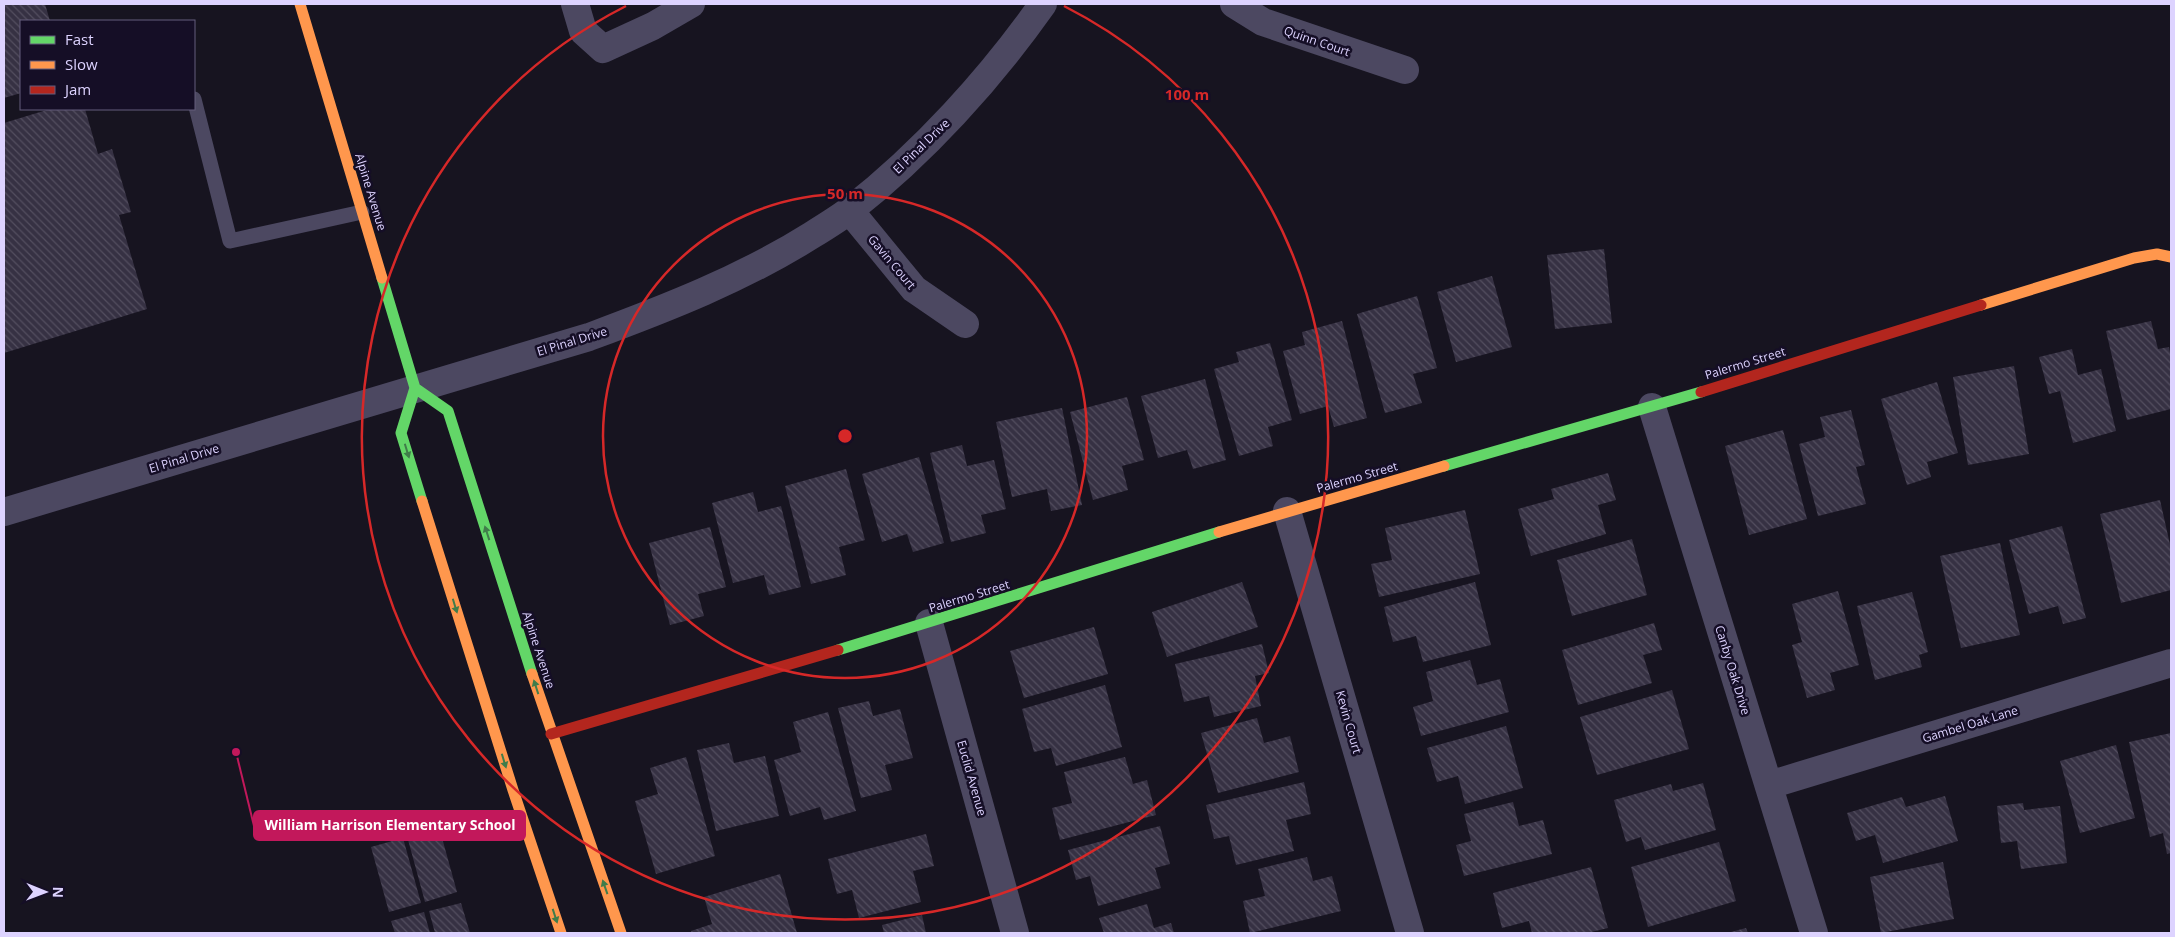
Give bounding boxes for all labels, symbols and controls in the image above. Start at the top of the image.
legend [20,20,195,110]
street label: Quinn Court [1282,22,1352,60]
text: Fast [65,29,94,49]
text: Slow [65,54,98,74]
text: Jam [63,79,91,99]
text: 100 m [1165,84,1209,104]
street label: El Pinal Drive [889,114,953,177]
street label: Alpine Avenue [351,151,391,233]
text: 50 m [827,183,863,203]
street label: Gavin Court [864,231,920,293]
street label: El Pinal Drive [535,322,609,360]
street label: Palermo Street [1703,343,1787,383]
centre of rings [836,427,854,445]
street label: El Pinal Drive [147,439,221,477]
one-way arrow [403,444,411,459]
street label: Palermo Street [1315,457,1399,497]
one-way arrow [482,525,490,540]
street label: Palermo Street [927,576,1011,616]
one-way arrow [452,599,460,614]
street label: Alpine Avenue [519,609,560,691]
street label: Canby Oak Drive [1711,623,1755,717]
one-way arrow [532,680,540,695]
street label: Kevin Court [1332,688,1366,756]
street label: Gambel Oak Lane [1920,701,2020,747]
street label: Euclid Avenue [953,738,991,818]
one-way arrow [501,754,509,769]
callout: William Harrison Elementary School [254,811,525,840]
text: William Harrison Elementary School [265,815,515,834]
north arrow [20,867,70,917]
one-way arrow [601,880,608,895]
text: N [49,886,68,898]
one-way arrow [552,908,559,923]

